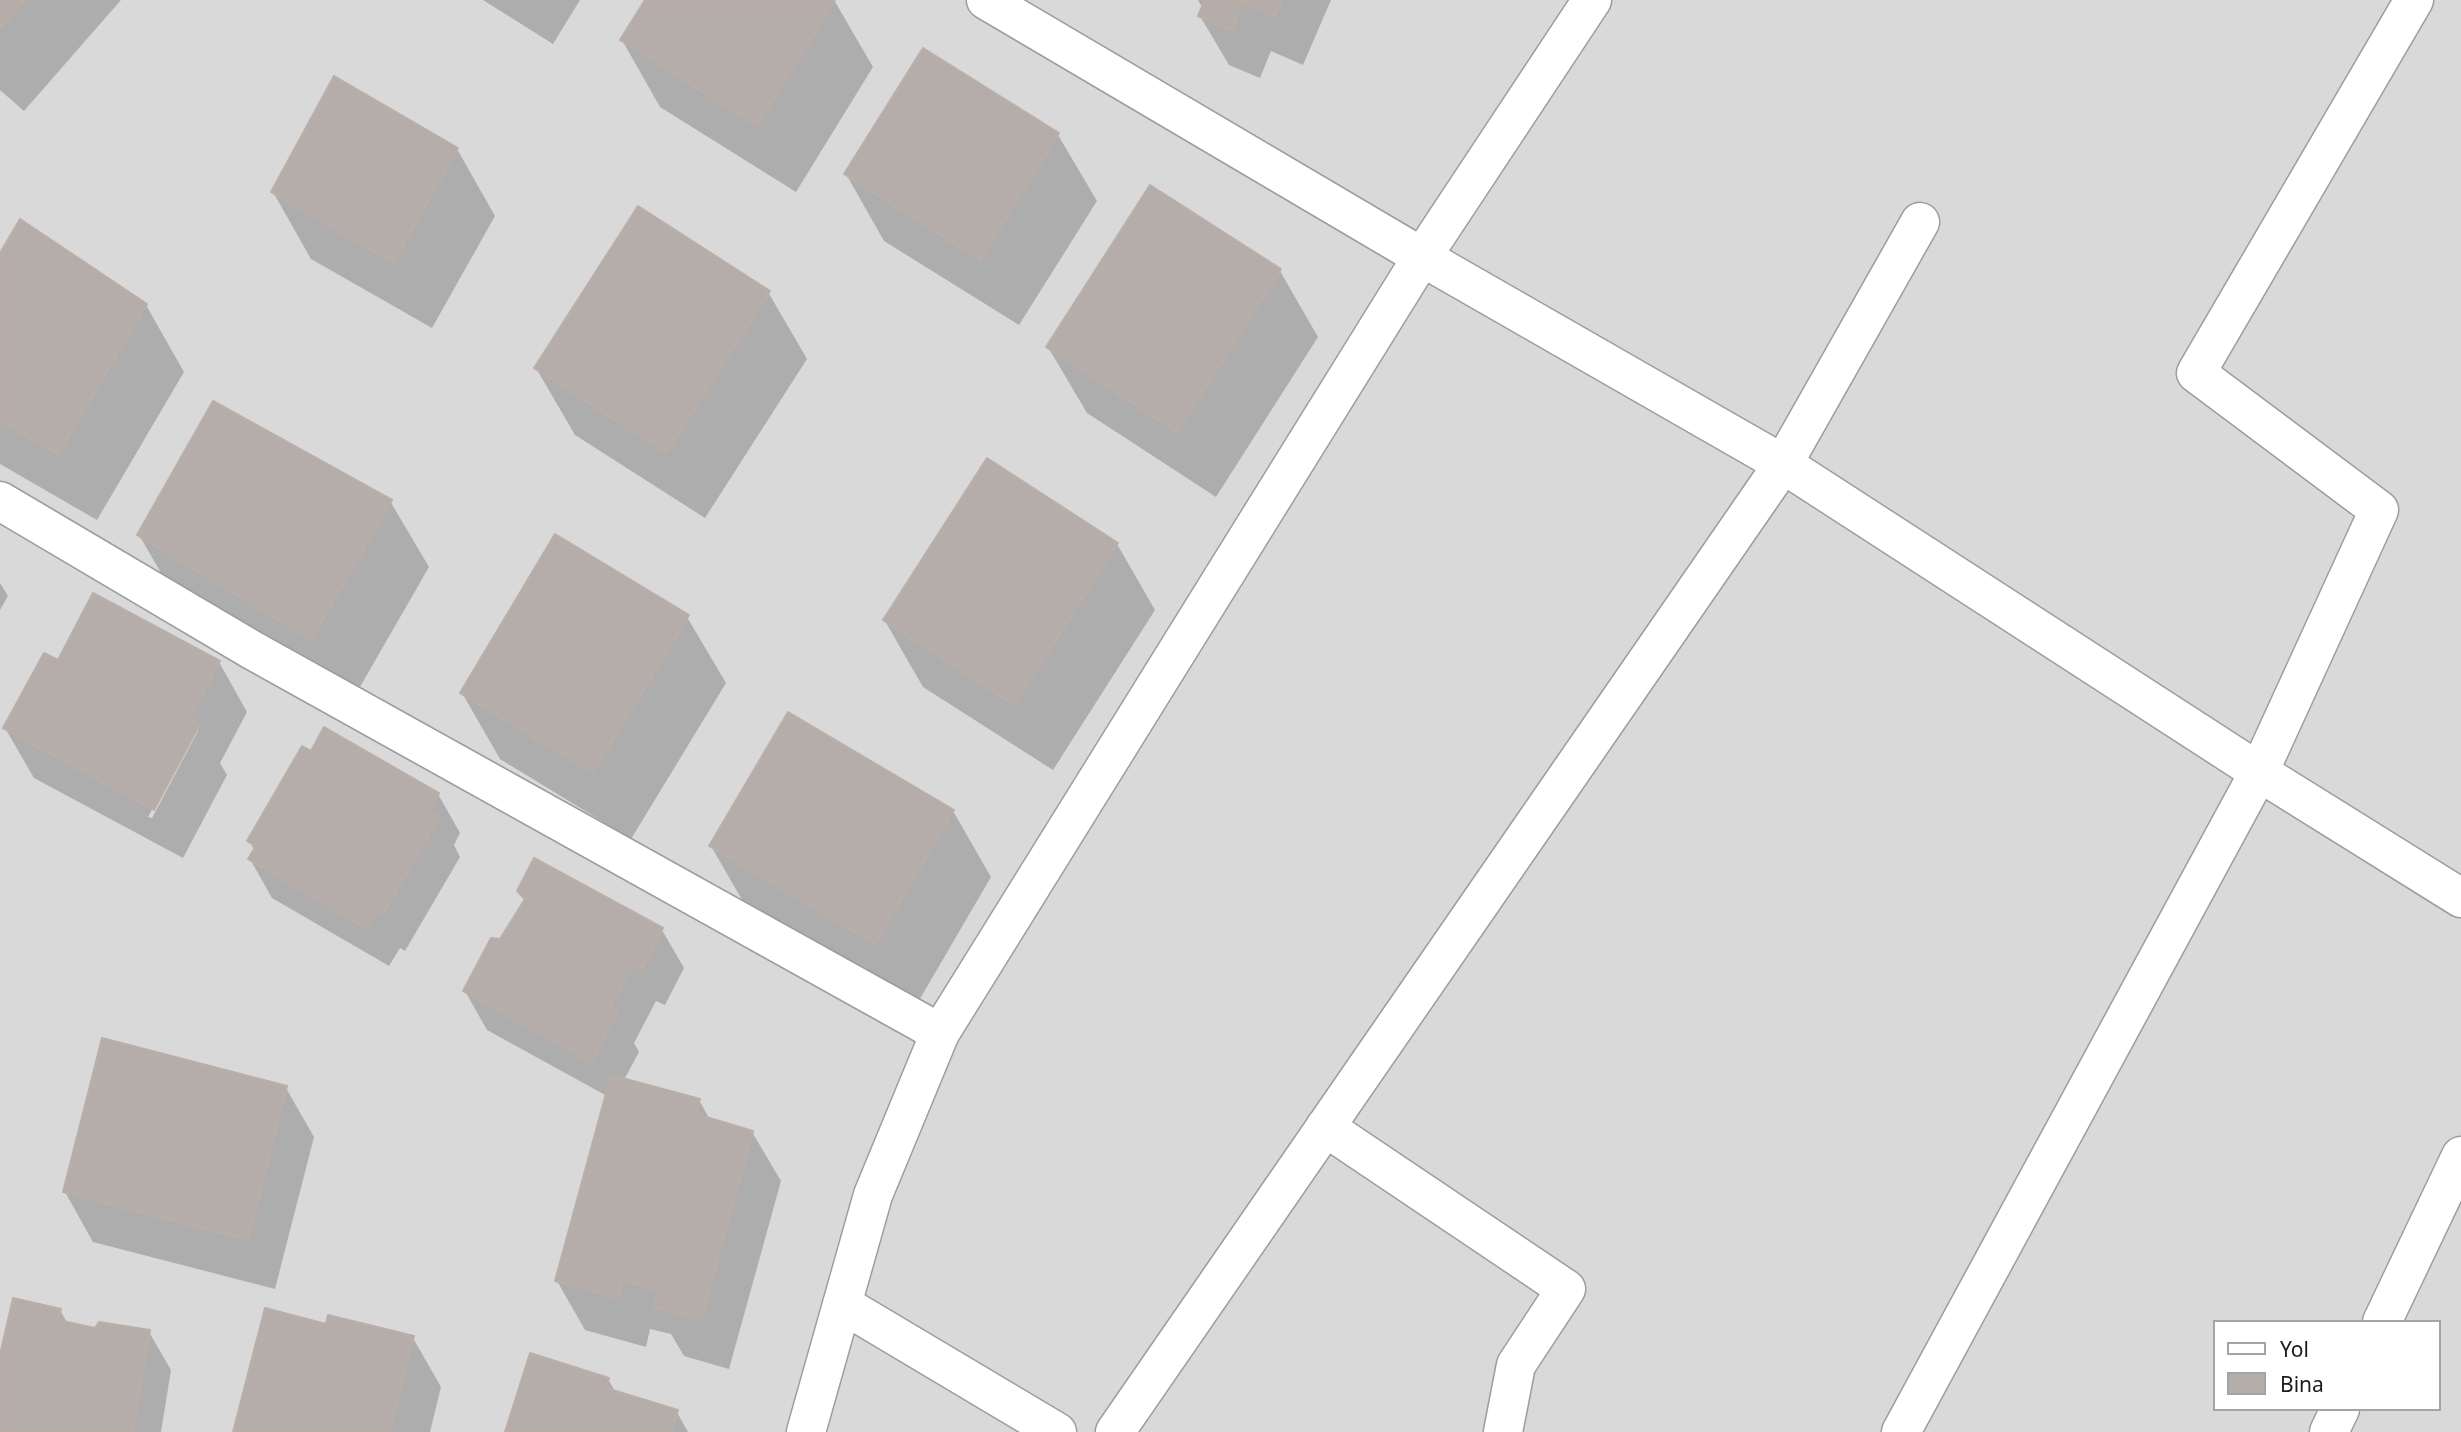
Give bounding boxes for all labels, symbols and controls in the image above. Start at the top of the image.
legend [2212,1320,2440,1411]
text: Yol [2280,1335,2309,1363]
text: Bina [2280,1370,2324,1398]

